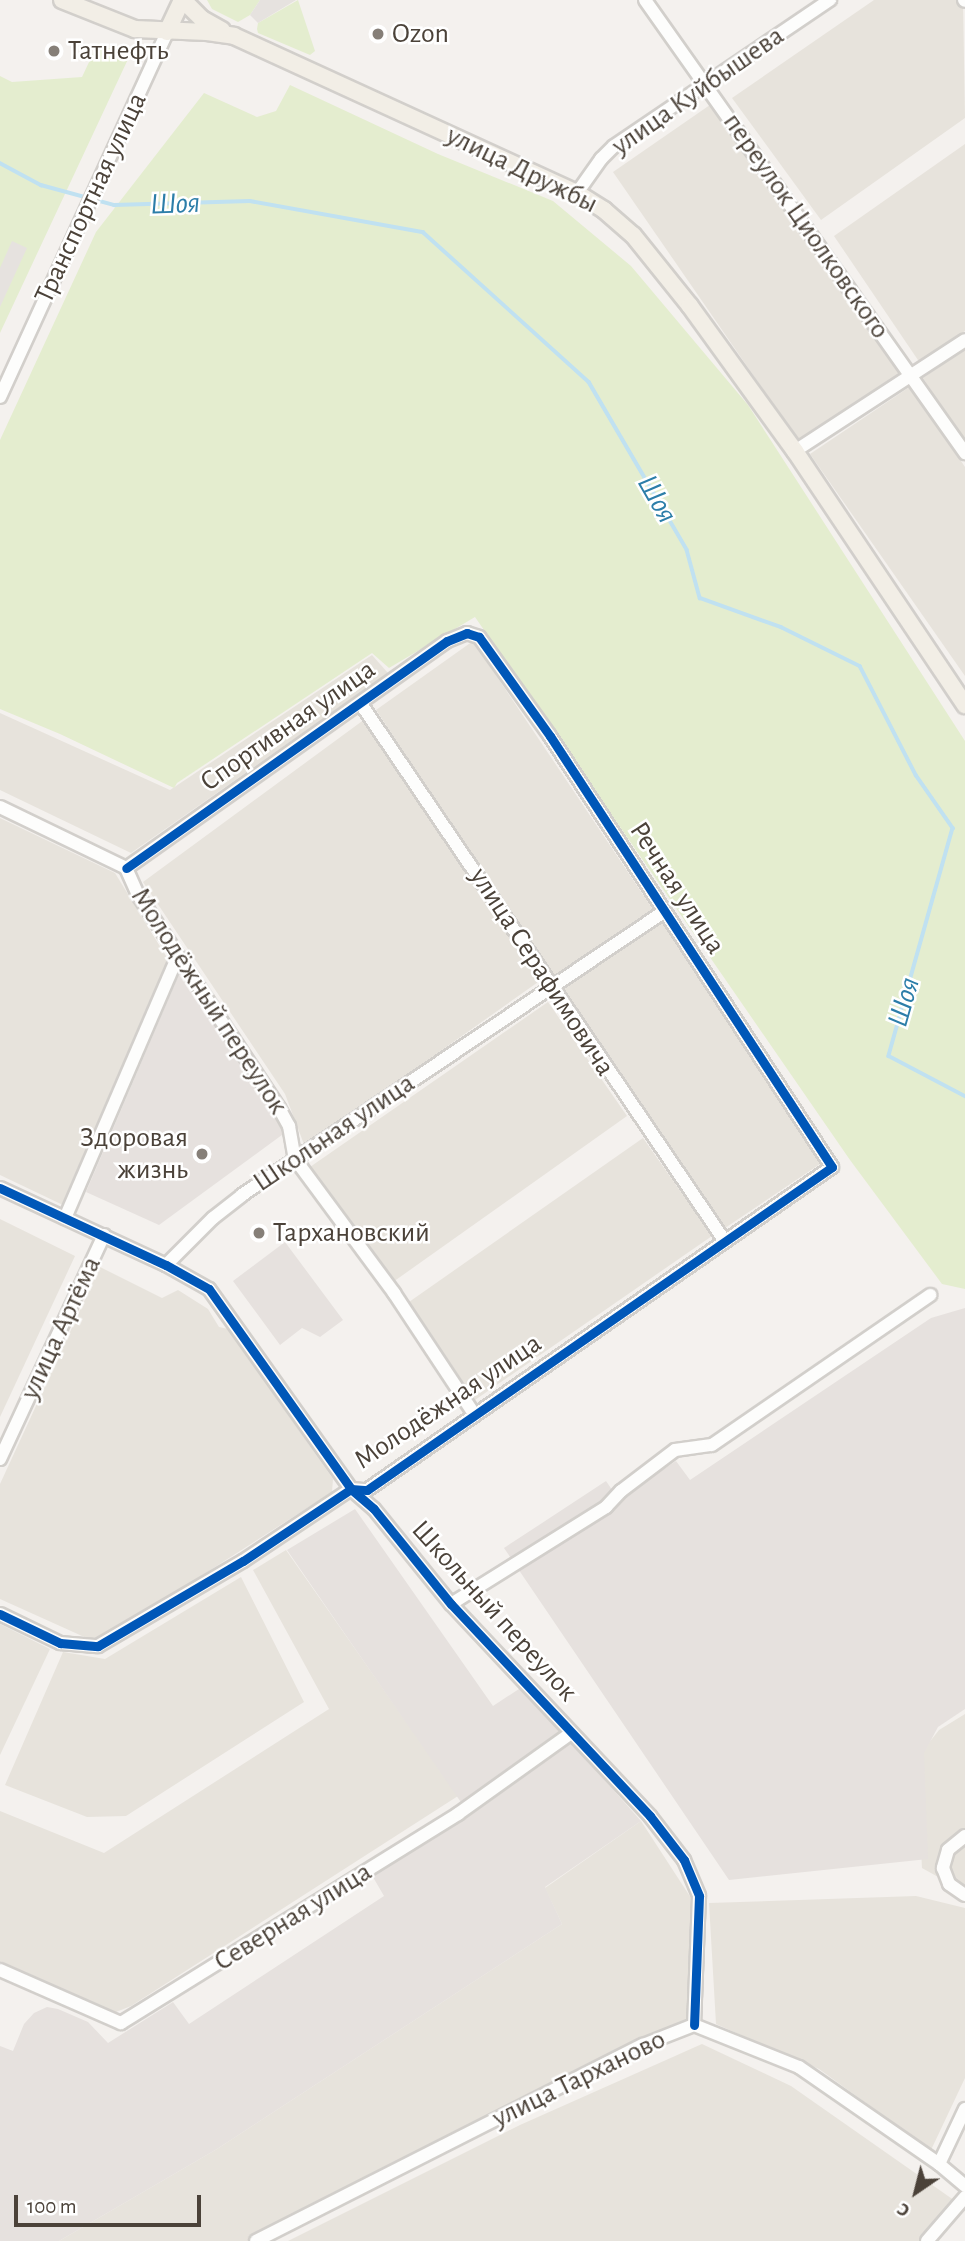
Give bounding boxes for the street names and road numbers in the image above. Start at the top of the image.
street label: улица Куйбышева [605,19,791,163]
street label: Транспортная улица [28,88,154,308]
street label: переулок Циолковского [715,107,897,345]
street label: улица Дружбы [441,119,603,221]
street label: Спортивная улица [194,653,382,799]
street label: Речная улица [622,815,732,961]
street label: улица Серафимовича [462,862,622,1082]
street label: Молодёжный переулок [123,881,295,1121]
street label: Школьная улица [247,1067,421,1199]
street label: улица Артёма [13,1251,109,1405]
street label: Молодёжная улица [348,1327,548,1477]
street label: Школьный переулок [404,1514,584,1708]
street label: Северная улица [208,1855,378,1979]
street label: улица Тарханово [487,2023,671,2135]

